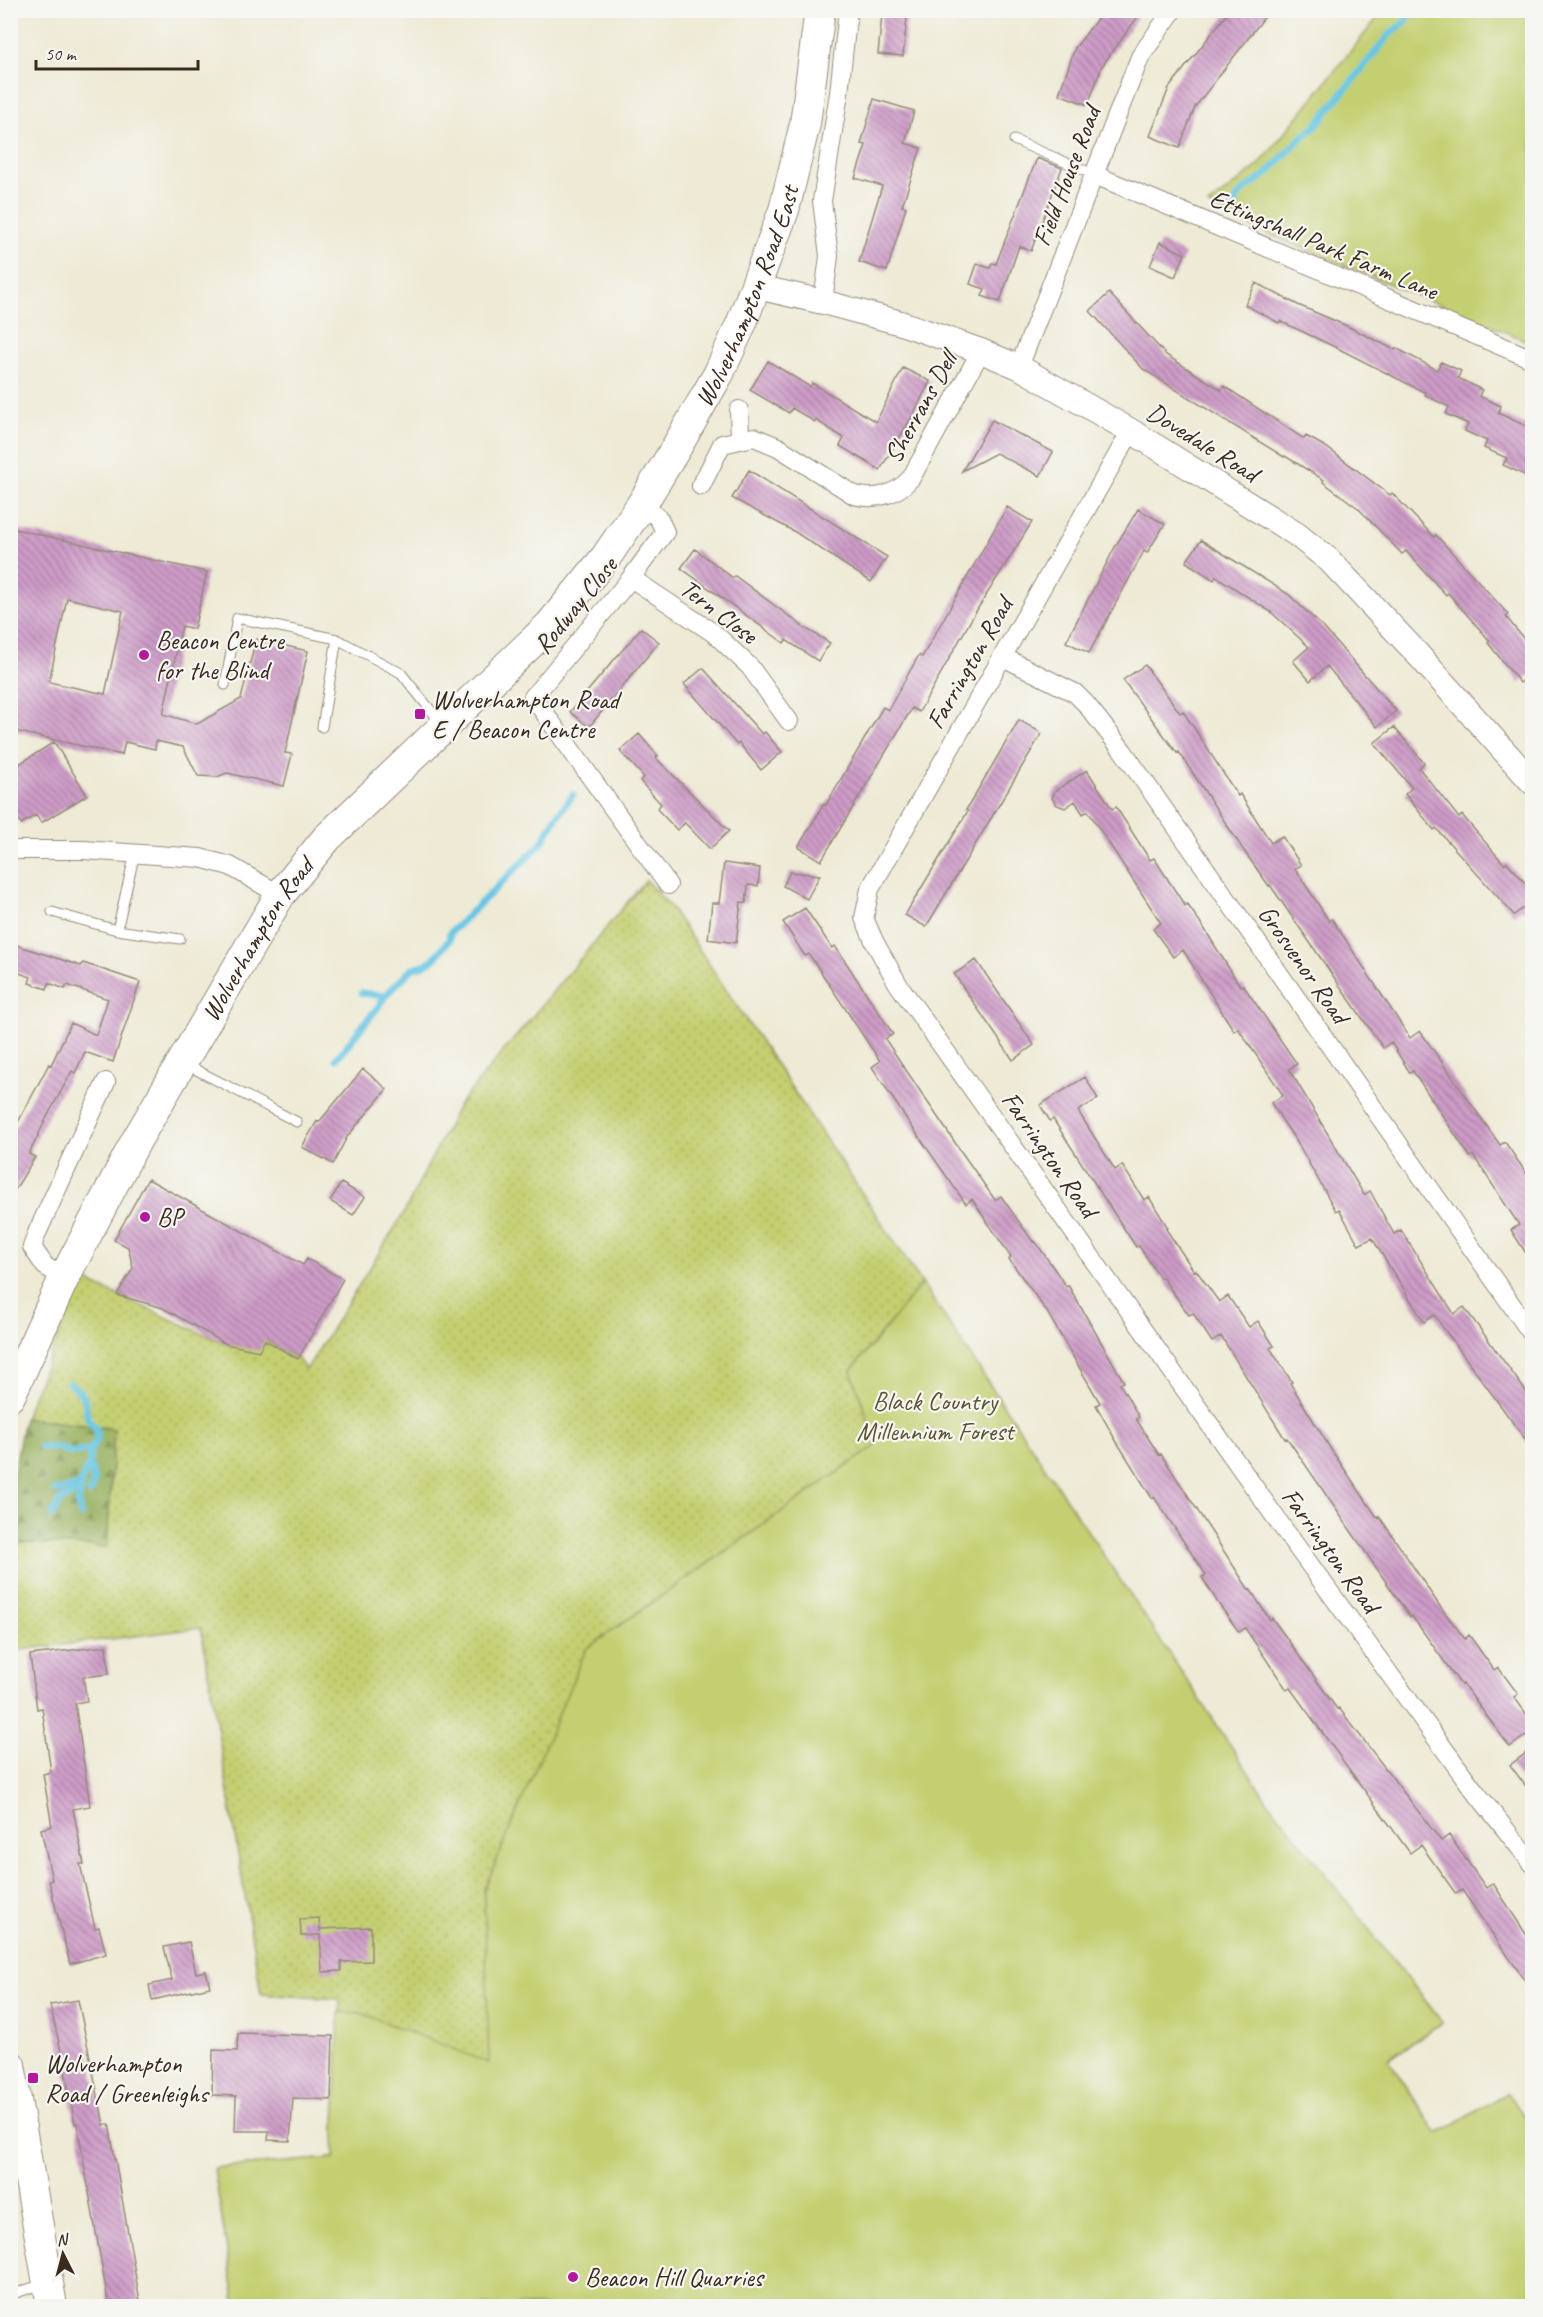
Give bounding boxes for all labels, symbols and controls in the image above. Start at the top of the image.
scale bar [36,33,198,71]
text: 50 m [45,43,78,65]
street label: Field House Road [1025,98,1110,251]
street label: Wolverhampton Road East [687,180,807,413]
street label: Ettingshall Park Farm Lane [1205,181,1444,308]
street label: Sherrans Dell [876,342,967,469]
street label: Dovedale Road [1141,395,1268,492]
street label: Rodway Close [526,548,626,661]
street label: Tern Close [673,572,765,652]
street label: Farrington Road [919,588,1022,735]
place label: Beacon Centre for the Blind [156,624,285,687]
marker: Beacon Centre for the Blind [137,648,151,662]
place label: Wolverhampton Road E / Beacon Centre [432,683,622,746]
marker: Wolverhampton Road E / Beacon Centre [413,707,427,721]
street label: Wolverhampton Road [194,848,323,1027]
street label: Grosvenor Road [1251,899,1359,1033]
street label: Farrington Road [994,1085,1107,1227]
place label: BP [157,1201,185,1234]
marker: BP [138,1210,152,1224]
park label: Black Country Millennium Forest [857,1385,1016,1448]
street label: Farrington Road [1274,1481,1389,1622]
place label: Wolverhampton Road / Greenleighs [45,2047,210,2110]
marker: Wolverhampton Road / Greenleighs [26,2071,40,2085]
north arrow [33,2224,93,2284]
text: N [56,2229,71,2251]
place label: Beacon Hill Quarries [585,2261,765,2294]
marker: Beacon Hill Quarries [566,2270,580,2284]

